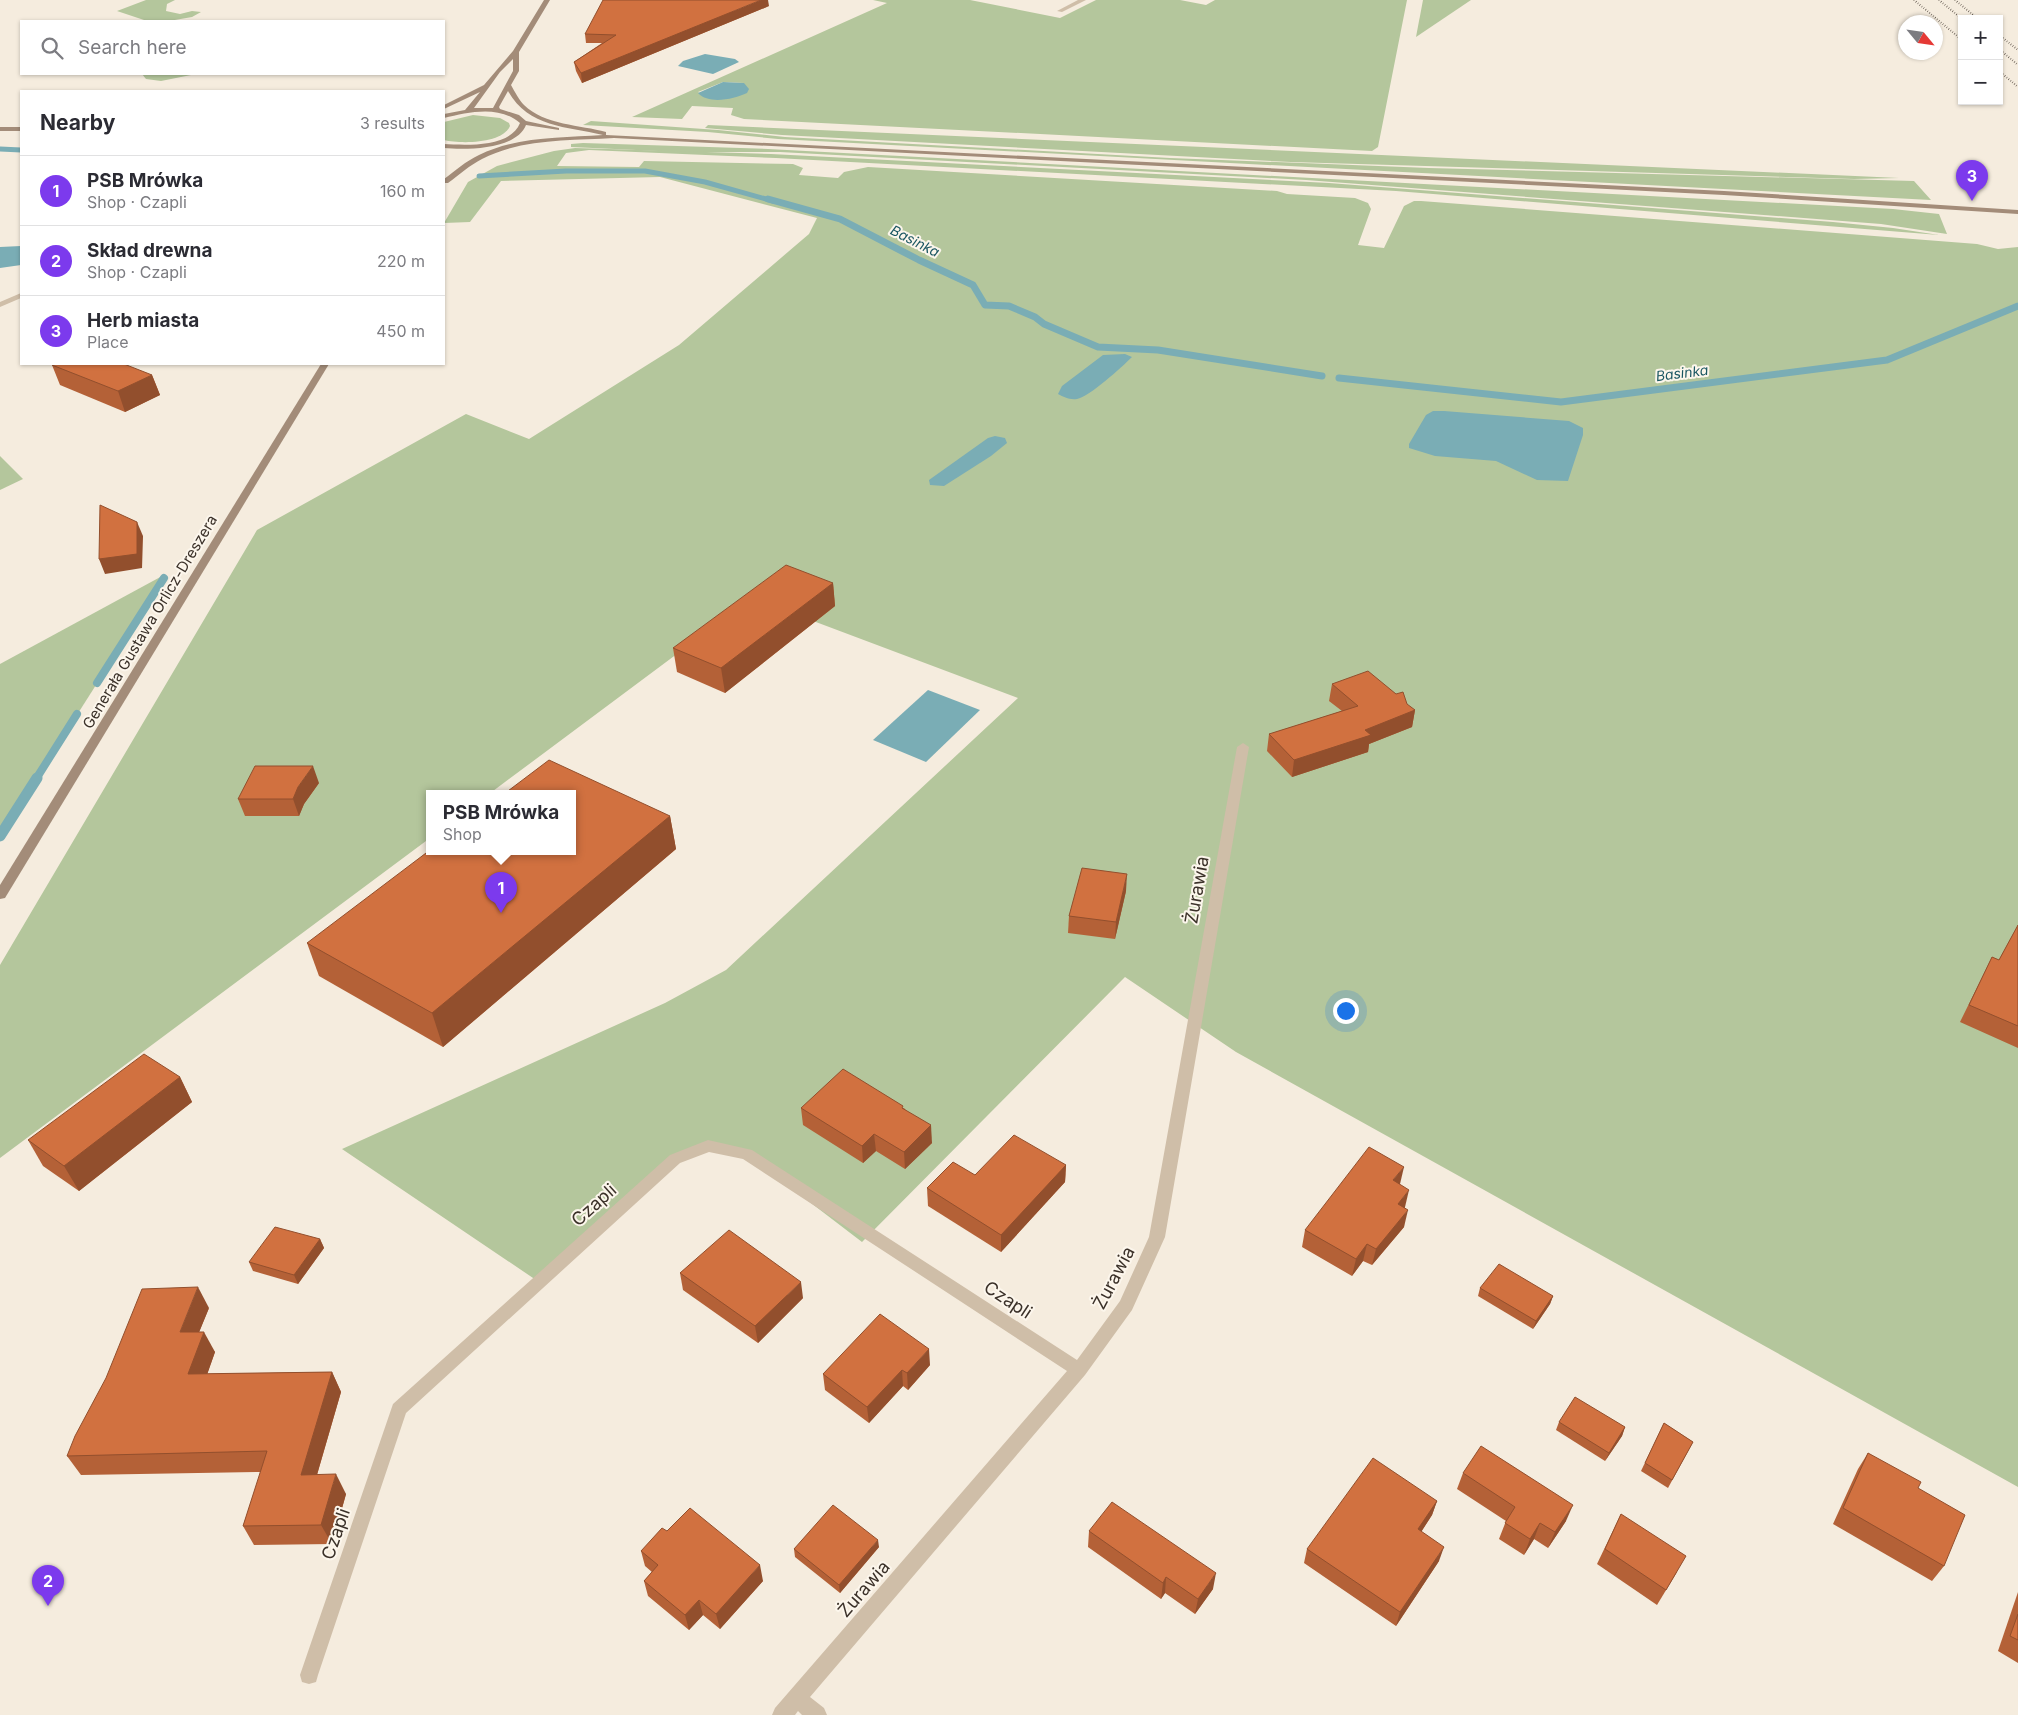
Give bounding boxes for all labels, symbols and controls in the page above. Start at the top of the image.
north arrow [1898,15,1943,60]
map controls [1958,15,2003,105]
button: + [1958,15,2003,60]
search box [20,20,445,75]
icon: search [38,34,66,62]
text: Search here [78,36,187,59]
button: − [1958,60,2003,105]
text: Nearby [40,110,115,135]
text: 3 results [360,113,425,133]
pin: 3 [1956,160,1988,201]
text: PSB Mrówka [87,169,203,192]
text: 1 [53,181,59,201]
text: 160 m [380,181,425,201]
text: Shop · Czapli [87,192,187,212]
water label: Basinka [888,221,943,260]
text: Skład drewna [87,239,212,262]
text: 2 [51,251,61,271]
text: 220 m [377,251,425,271]
text: Shop · Czapli [87,262,187,282]
text: Herb miasta [87,309,199,332]
text: 3 [51,321,61,341]
text: 450 m [376,321,425,341]
text: Place [87,332,129,352]
water label: Basinka [1655,361,1710,384]
street label: Generała Gustawa Orlicz-Dreszera [78,511,221,732]
popup [426,790,576,855]
text: PSB Mrówka [443,801,559,824]
text: Shop [443,824,482,844]
street label: Żurawia [1179,854,1213,925]
pin: 1 [485,872,517,913]
your location [1333,998,1359,1024]
street label: Czapli [567,1179,620,1230]
street label: Żurawia [1087,1242,1139,1313]
street label: Czapli [980,1276,1036,1323]
street label: Czapli [317,1505,354,1562]
street label: Żurawia [833,1555,894,1621]
pin: 2 [32,1565,64,1606]

